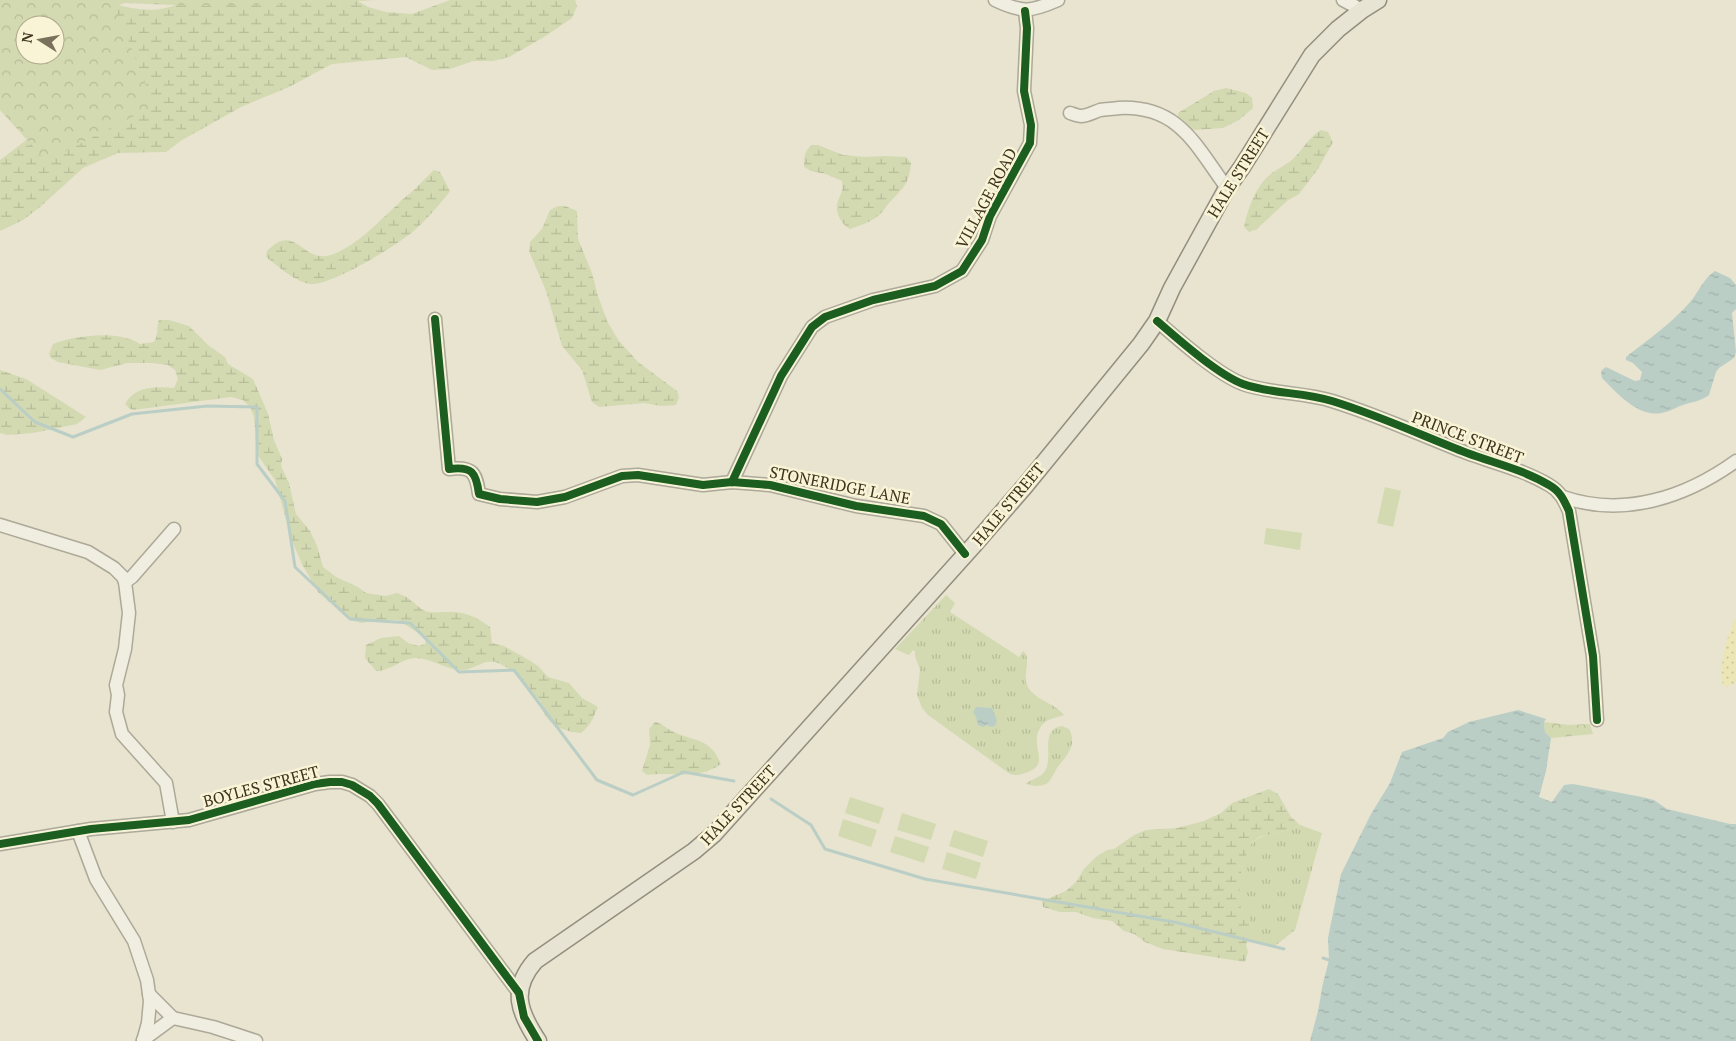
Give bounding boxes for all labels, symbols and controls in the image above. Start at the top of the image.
north arrow [15,15,65,65]
text: N [16,30,37,44]
street label: HALE STREET [1202,124,1274,222]
street label: VILLAGE ROAD [950,144,1022,252]
street label: PRINCE STREET [1409,406,1527,468]
street label: HALE STREET [967,458,1049,550]
street label: STONERIDGE LANE [768,461,912,509]
street label: BOYLES STREET [201,760,321,812]
street label: HALE STREET [695,760,781,850]

